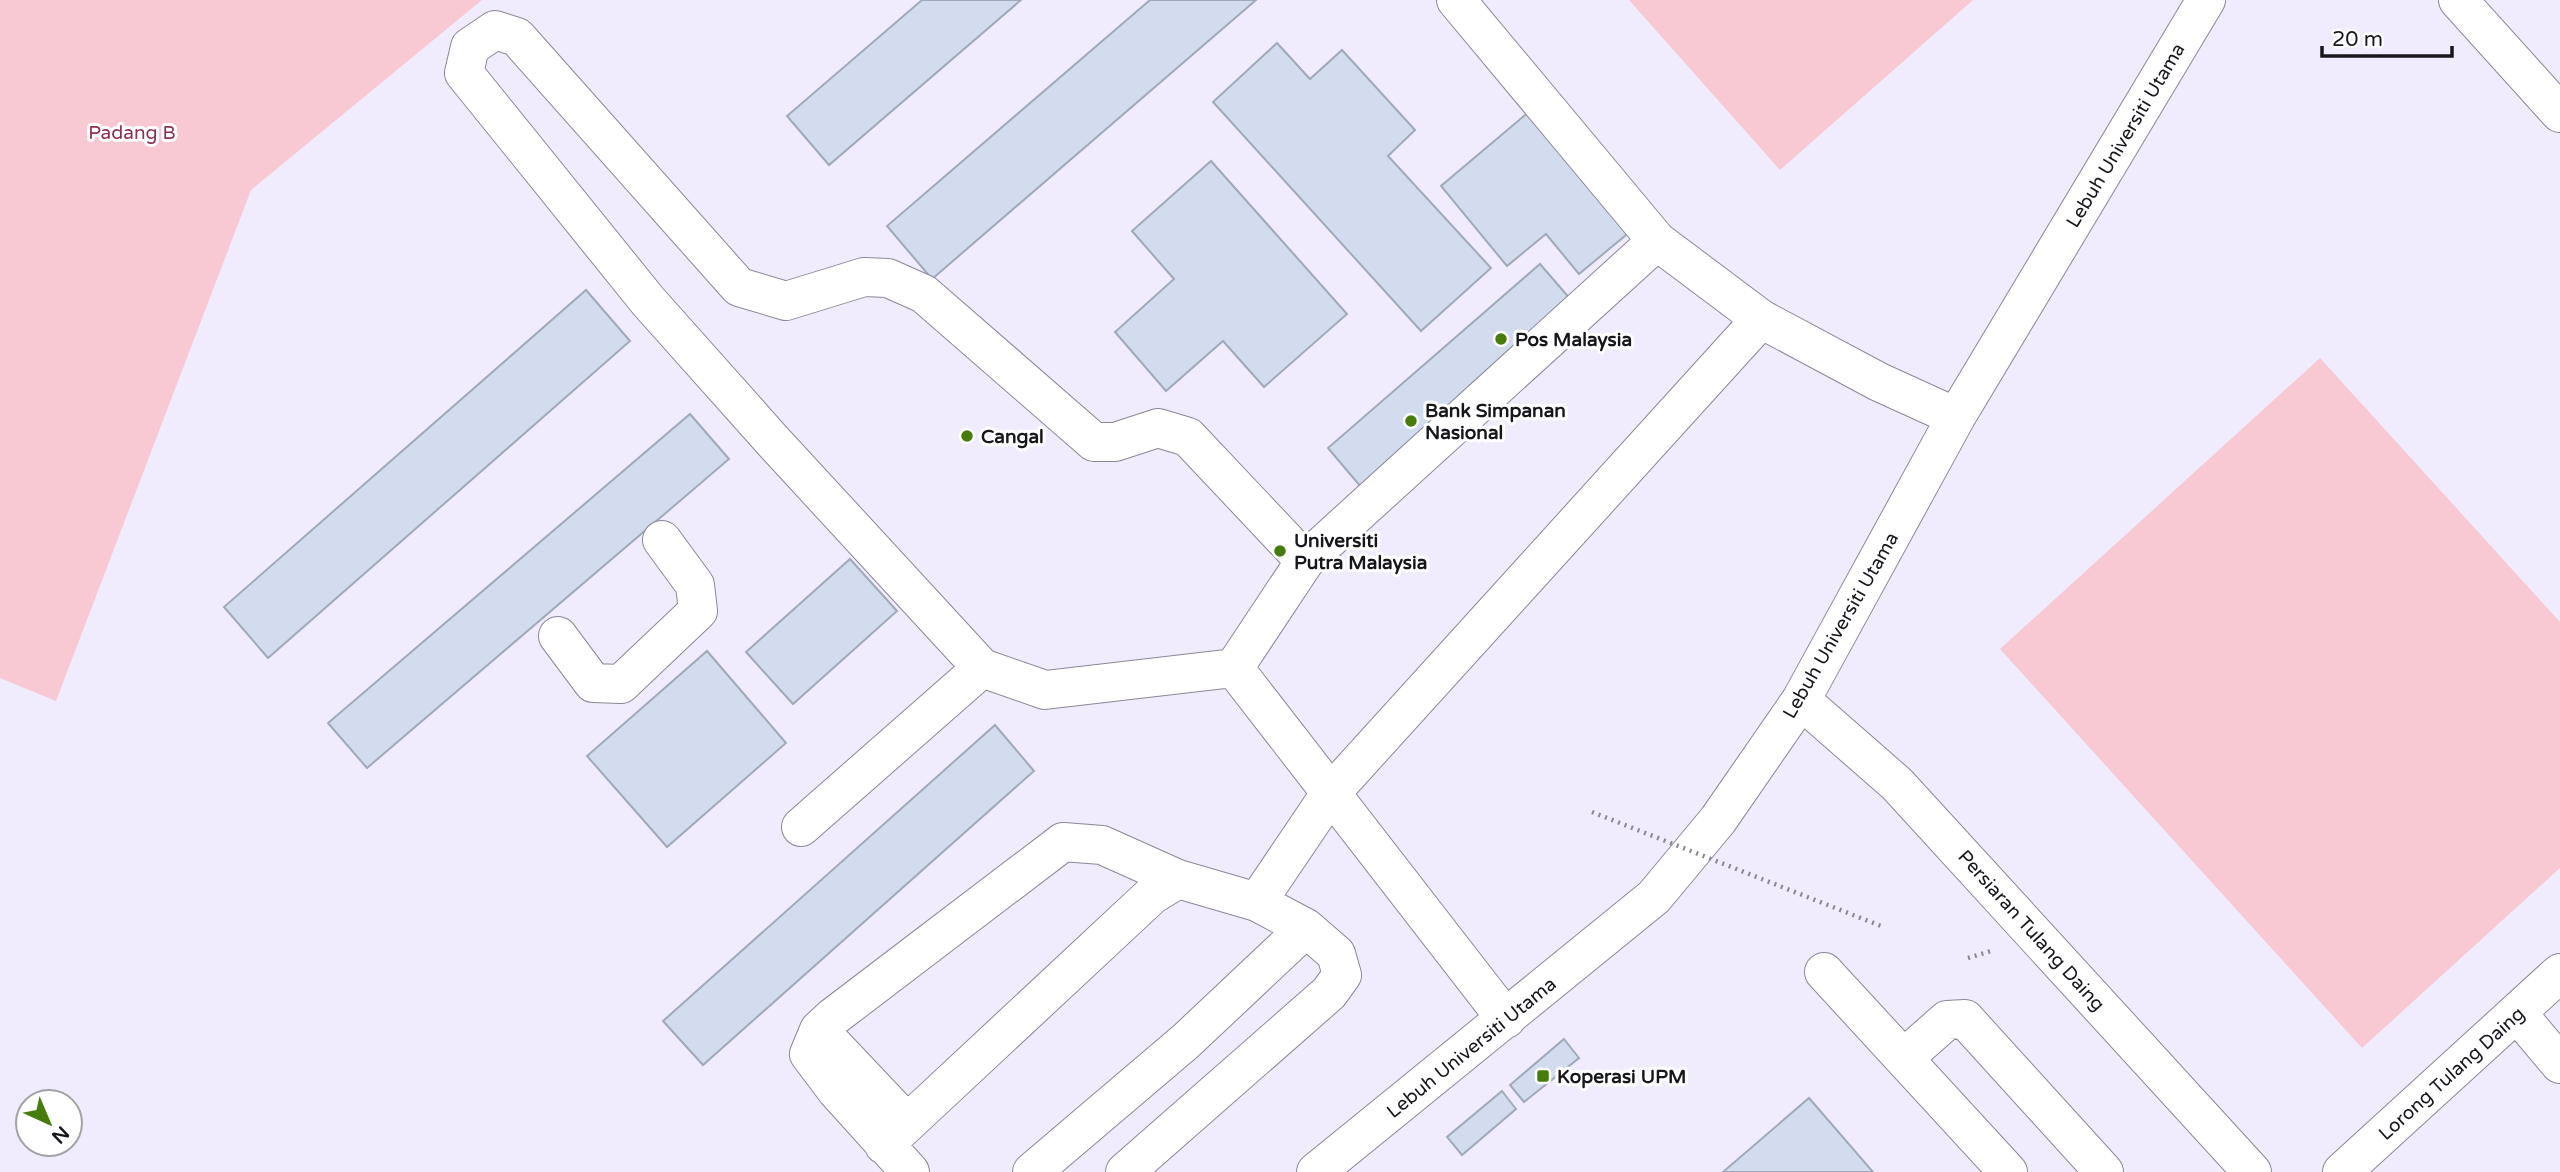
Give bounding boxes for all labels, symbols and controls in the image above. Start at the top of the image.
scale bar [2322,14,2452,58]
text: 20 m [2332,27,2383,52]
street label: Lebuh Universiti Utama [2062,39,2190,232]
park label: Padang B [88,122,176,144]
place label: Pos Malaysia [1515,329,1632,352]
marker: Pos Malaysia [1493,331,1509,347]
place label: Bank Simpanan Nasional [1425,400,1566,444]
marker: Bank Simpanan Nasional [1403,413,1419,429]
place label: Cangal [981,426,1044,449]
marker: Cangal [959,428,975,444]
street label: Lebuh Universiti Utama [1779,529,1903,722]
place label: Universiti Putra Malaysia [1294,530,1427,575]
marker: Universiti Putra Malaysia [1272,543,1288,559]
street label: Persiaran Tulang Daing [1953,846,2109,1016]
street label: Lebuh Universiti Utama [1383,973,1561,1123]
street label: Lorong Tulang Daing [2374,1003,2529,1145]
place label: Koperasi UPM [1557,1066,1686,1089]
marker: Koperasi UPM [1535,1068,1551,1084]
north arrow [14,1088,84,1158]
text: N [47,1121,73,1148]

